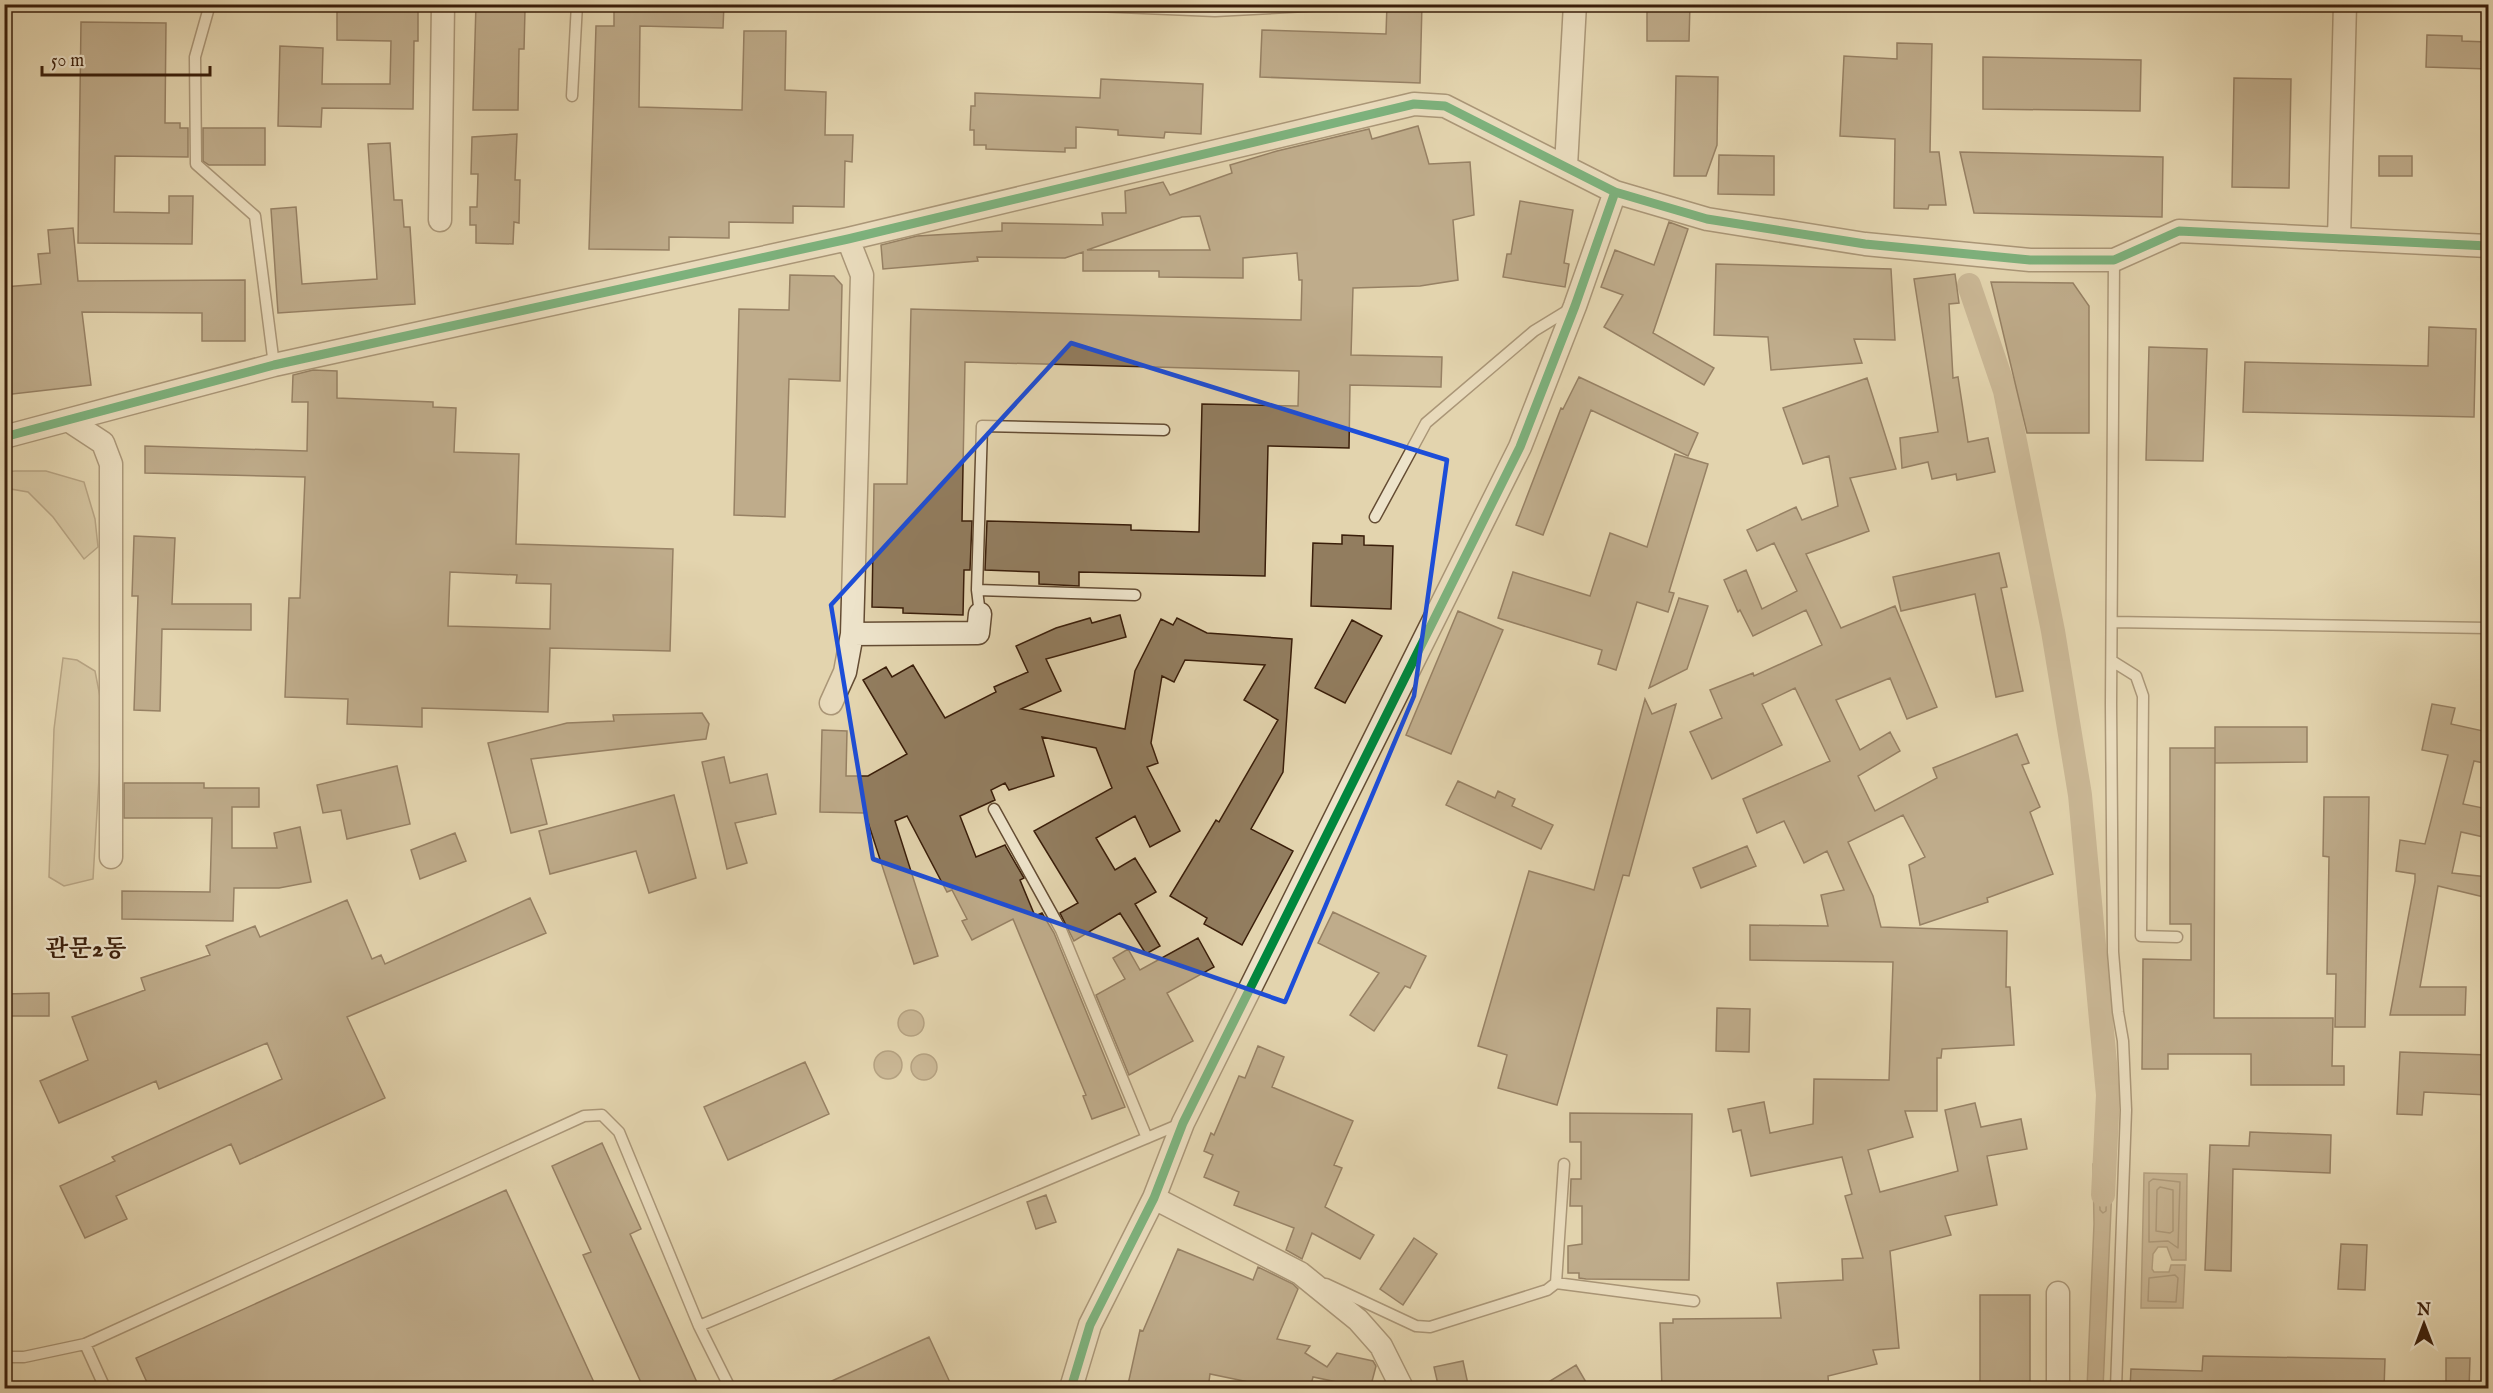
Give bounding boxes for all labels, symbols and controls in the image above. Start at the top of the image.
scale bar [42,39,210,77]
text: 50 m [51,50,84,73]
district label: 관문2동 [46,934,126,965]
north arrow [2394,1294,2454,1354]
text: N [2416,1301,2431,1321]

